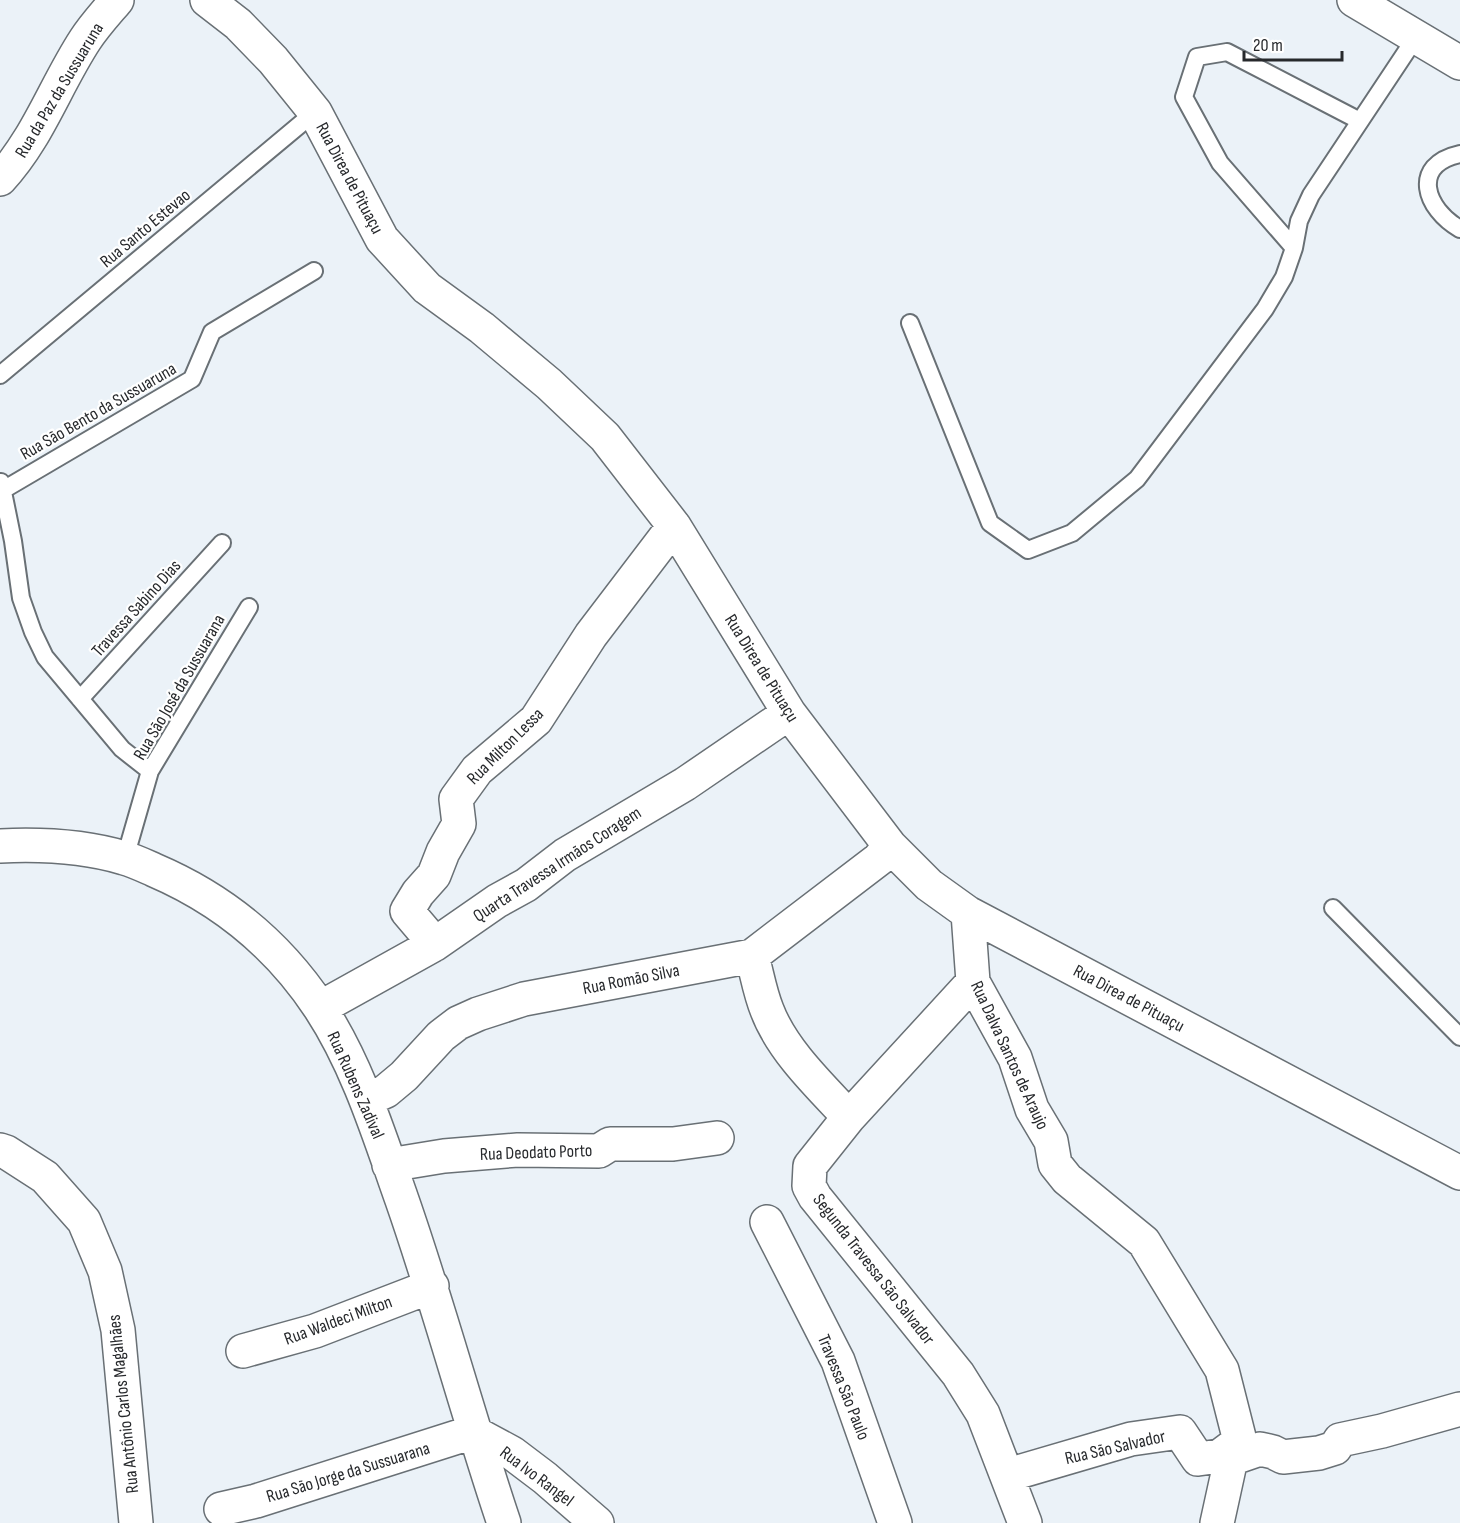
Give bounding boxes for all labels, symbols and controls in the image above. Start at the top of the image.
street label: Rua da Paz da Sussuaruna [11,19,108,161]
scale bar [1244,24,1342,62]
text: 20 m [1253,35,1283,56]
street label: Rua Direa de Pituaçu [311,119,388,237]
street label: Rua Santo Estevao [96,185,195,272]
street label: Rua São Bento da Sussuaruna [17,358,180,465]
street label: Travessa Sabino Dias [87,556,185,661]
street label: Rua São José da Sussuarana [129,611,230,764]
street label: Rua Direa de Pituaçu [720,611,803,726]
street label: Rua Milton Lessa [463,704,548,789]
street label: Quarta Travessa Irmãos Coragem [469,802,645,927]
street label: Rua Romão Silva [581,960,681,999]
street label: Rua Direa de Pituaçu [1070,960,1188,1037]
street label: Rua Dalva Santos de Araujo [966,978,1053,1133]
street label: Rua Rubens Zadival [323,1028,389,1142]
street label: Rua Deodato Porto [479,1140,593,1165]
street label: Segunda Travessa São Salvador [808,1190,939,1349]
street label: Rua Waldeci Milton [281,1291,395,1350]
street label: Rua Antônio Carlos Magalhães [104,1314,143,1494]
street label: Travessa São Paulo [813,1331,874,1443]
street label: Rua São Salvador [1063,1426,1167,1469]
street label: Rua São Jorge da Sussuarana [264,1438,432,1507]
street label: Rua Ivo Rangel [496,1442,578,1511]

